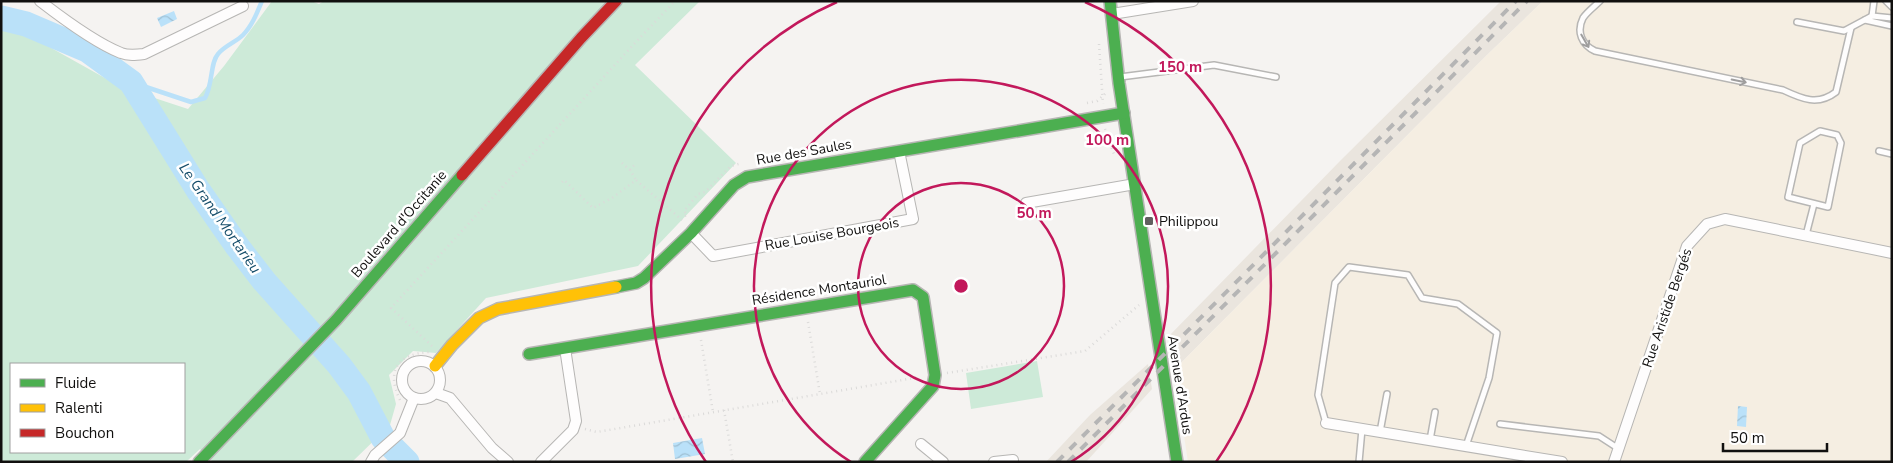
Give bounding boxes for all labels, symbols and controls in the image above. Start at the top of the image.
one-way arrow [1580,33,1590,47]
text: 150 m [1158,57,1202,77]
one-way arrow [1731,77,1747,86]
text: 100 m [1085,130,1129,150]
street label: Rue des Saules [755,134,853,170]
water label: Le Grand Mortarieu [174,159,266,277]
street label: Boulevard d'Occitanie [347,166,451,282]
text: 50 m [1016,203,1052,223]
place label: Philippou [1159,212,1218,231]
street label: Rue Louise Bourgeois [763,213,901,255]
marker: Philippou [1143,215,1155,227]
street label: Rue Aristide Bergés [1638,246,1696,370]
street label: Résidence Montauriol [751,270,888,310]
centre of rings [952,277,970,295]
street label: Avenue d'Ardus [1163,334,1197,436]
legend [10,363,185,453]
text: Fluide [55,373,96,393]
text: Ralenti [55,398,103,418]
scale bar [1723,420,1827,452]
text: Bouchon [55,423,114,443]
text: 50 m [1730,428,1765,448]

